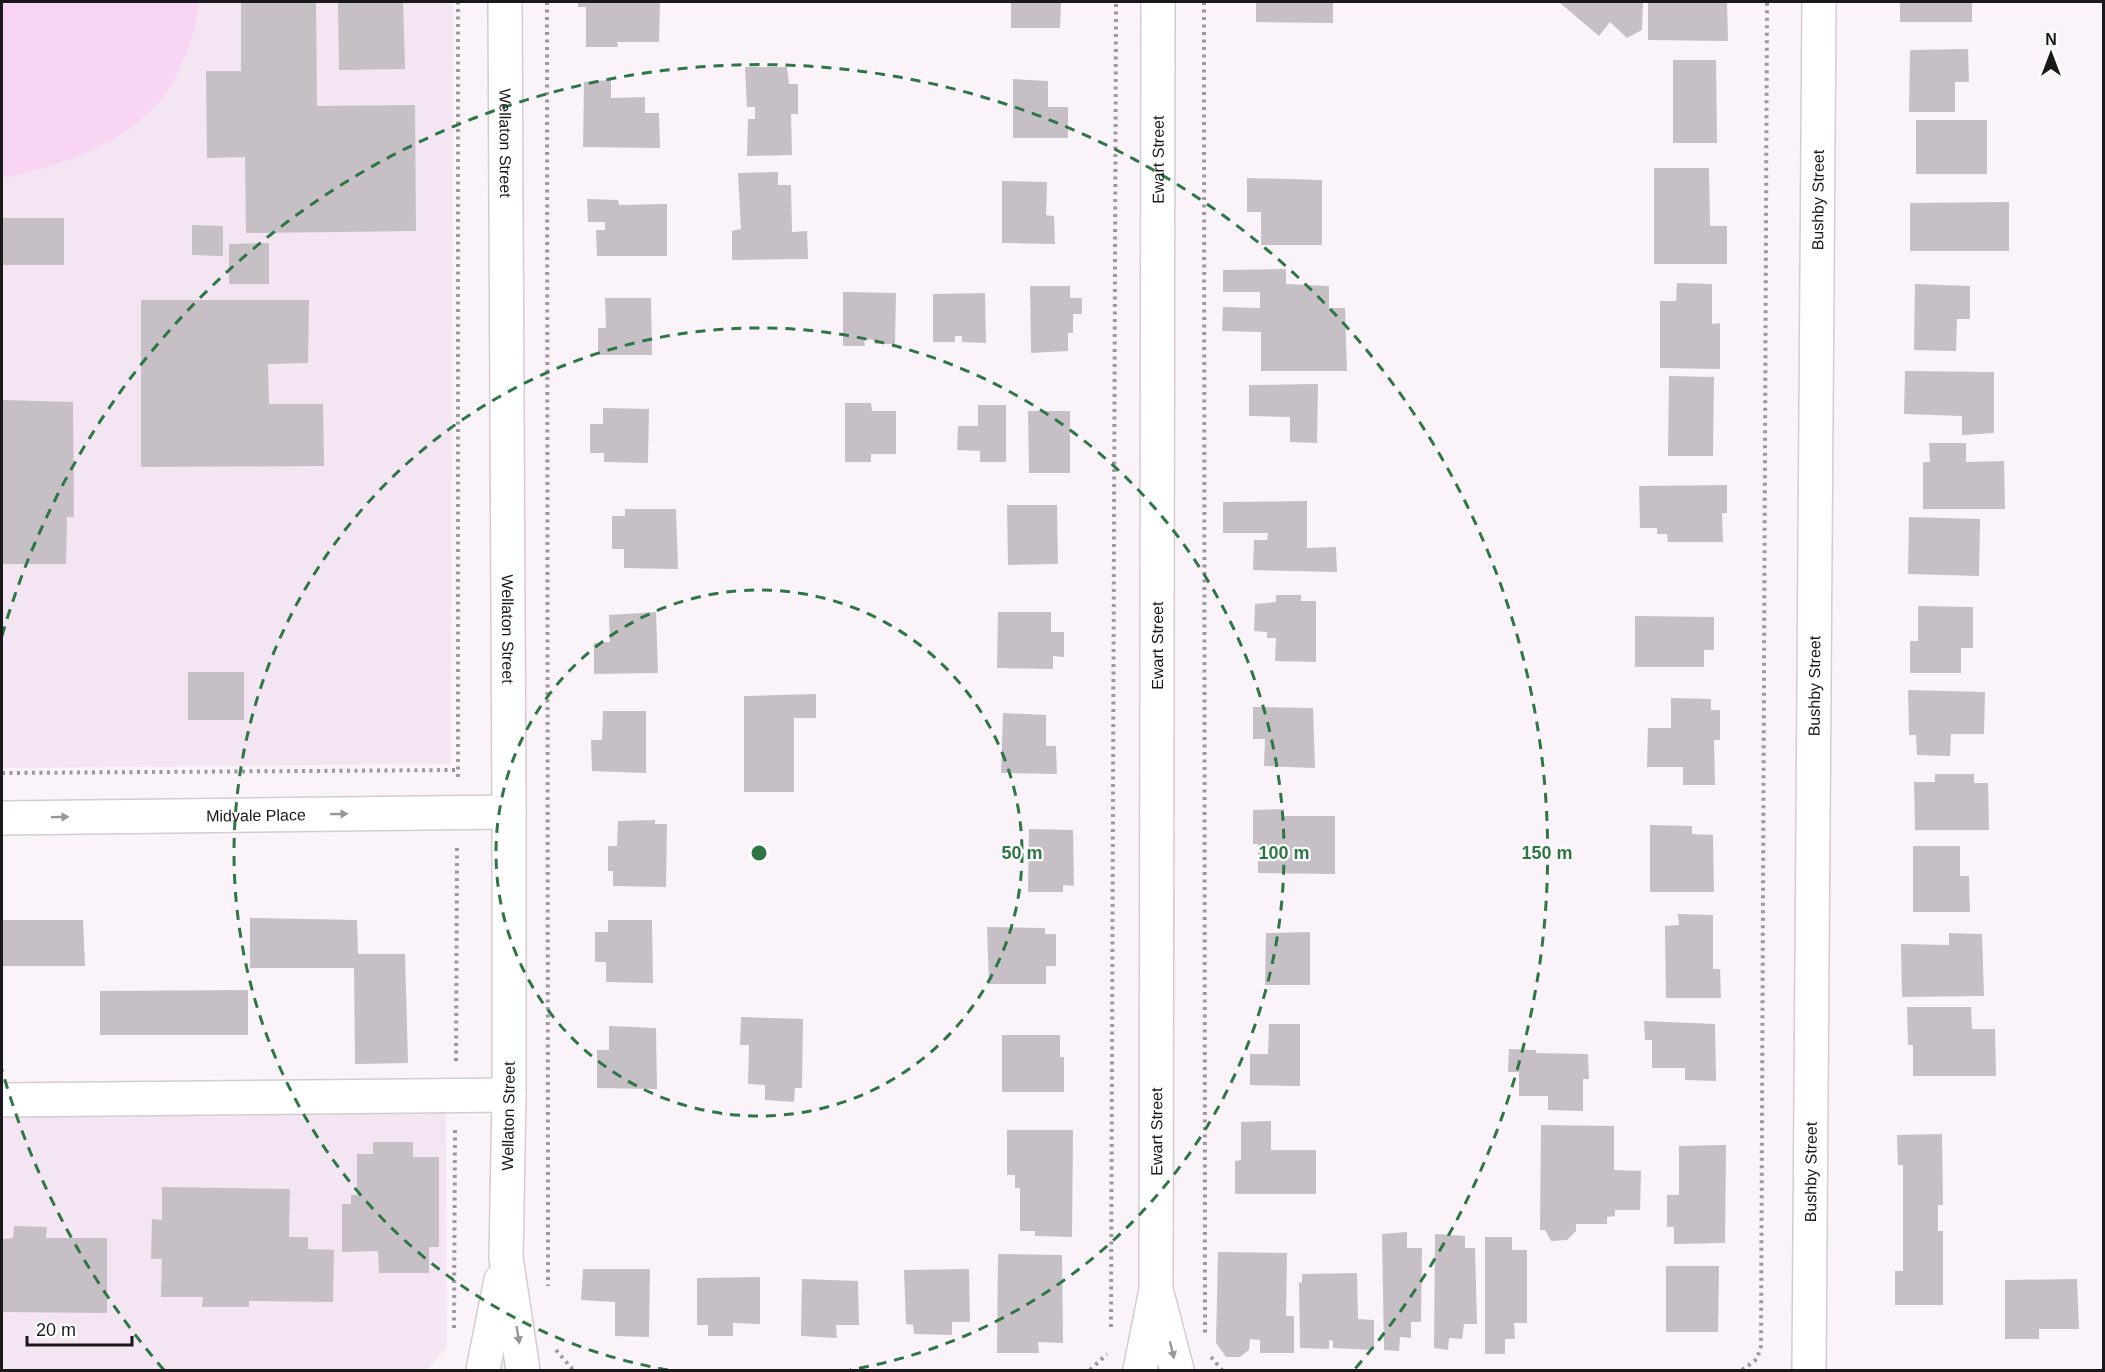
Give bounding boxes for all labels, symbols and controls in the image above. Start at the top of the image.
north arrow [2021,24,2081,84]
text: N [2045,31,2057,48]
street label: Wellaton Street [496,88,514,198]
street label: Ewart Street [1150,115,1167,204]
street label: Bushby Street [1809,149,1827,250]
street label: Wellaton Street [499,574,516,684]
street label: Ewart Street [1149,601,1166,690]
street label: Bushby Street [1806,635,1823,736]
street label: Midvale Place [206,806,306,825]
one-way arrow [329,809,348,819]
one-way arrow [50,812,69,822]
centre of rings [749,843,769,863]
text: 50 m [1001,843,1043,863]
text: 100 m [1258,843,1310,863]
text: 150 m [1521,843,1573,863]
street label: Wellaton Street [499,1061,518,1171]
street label: Ewart Street [1148,1087,1165,1176]
street label: Bushby Street [1802,1121,1820,1222]
scale bar [27,1309,132,1347]
text: 20 m [36,1320,76,1340]
one-way arrow [513,1325,522,1344]
one-way arrow [1167,1341,1177,1360]

